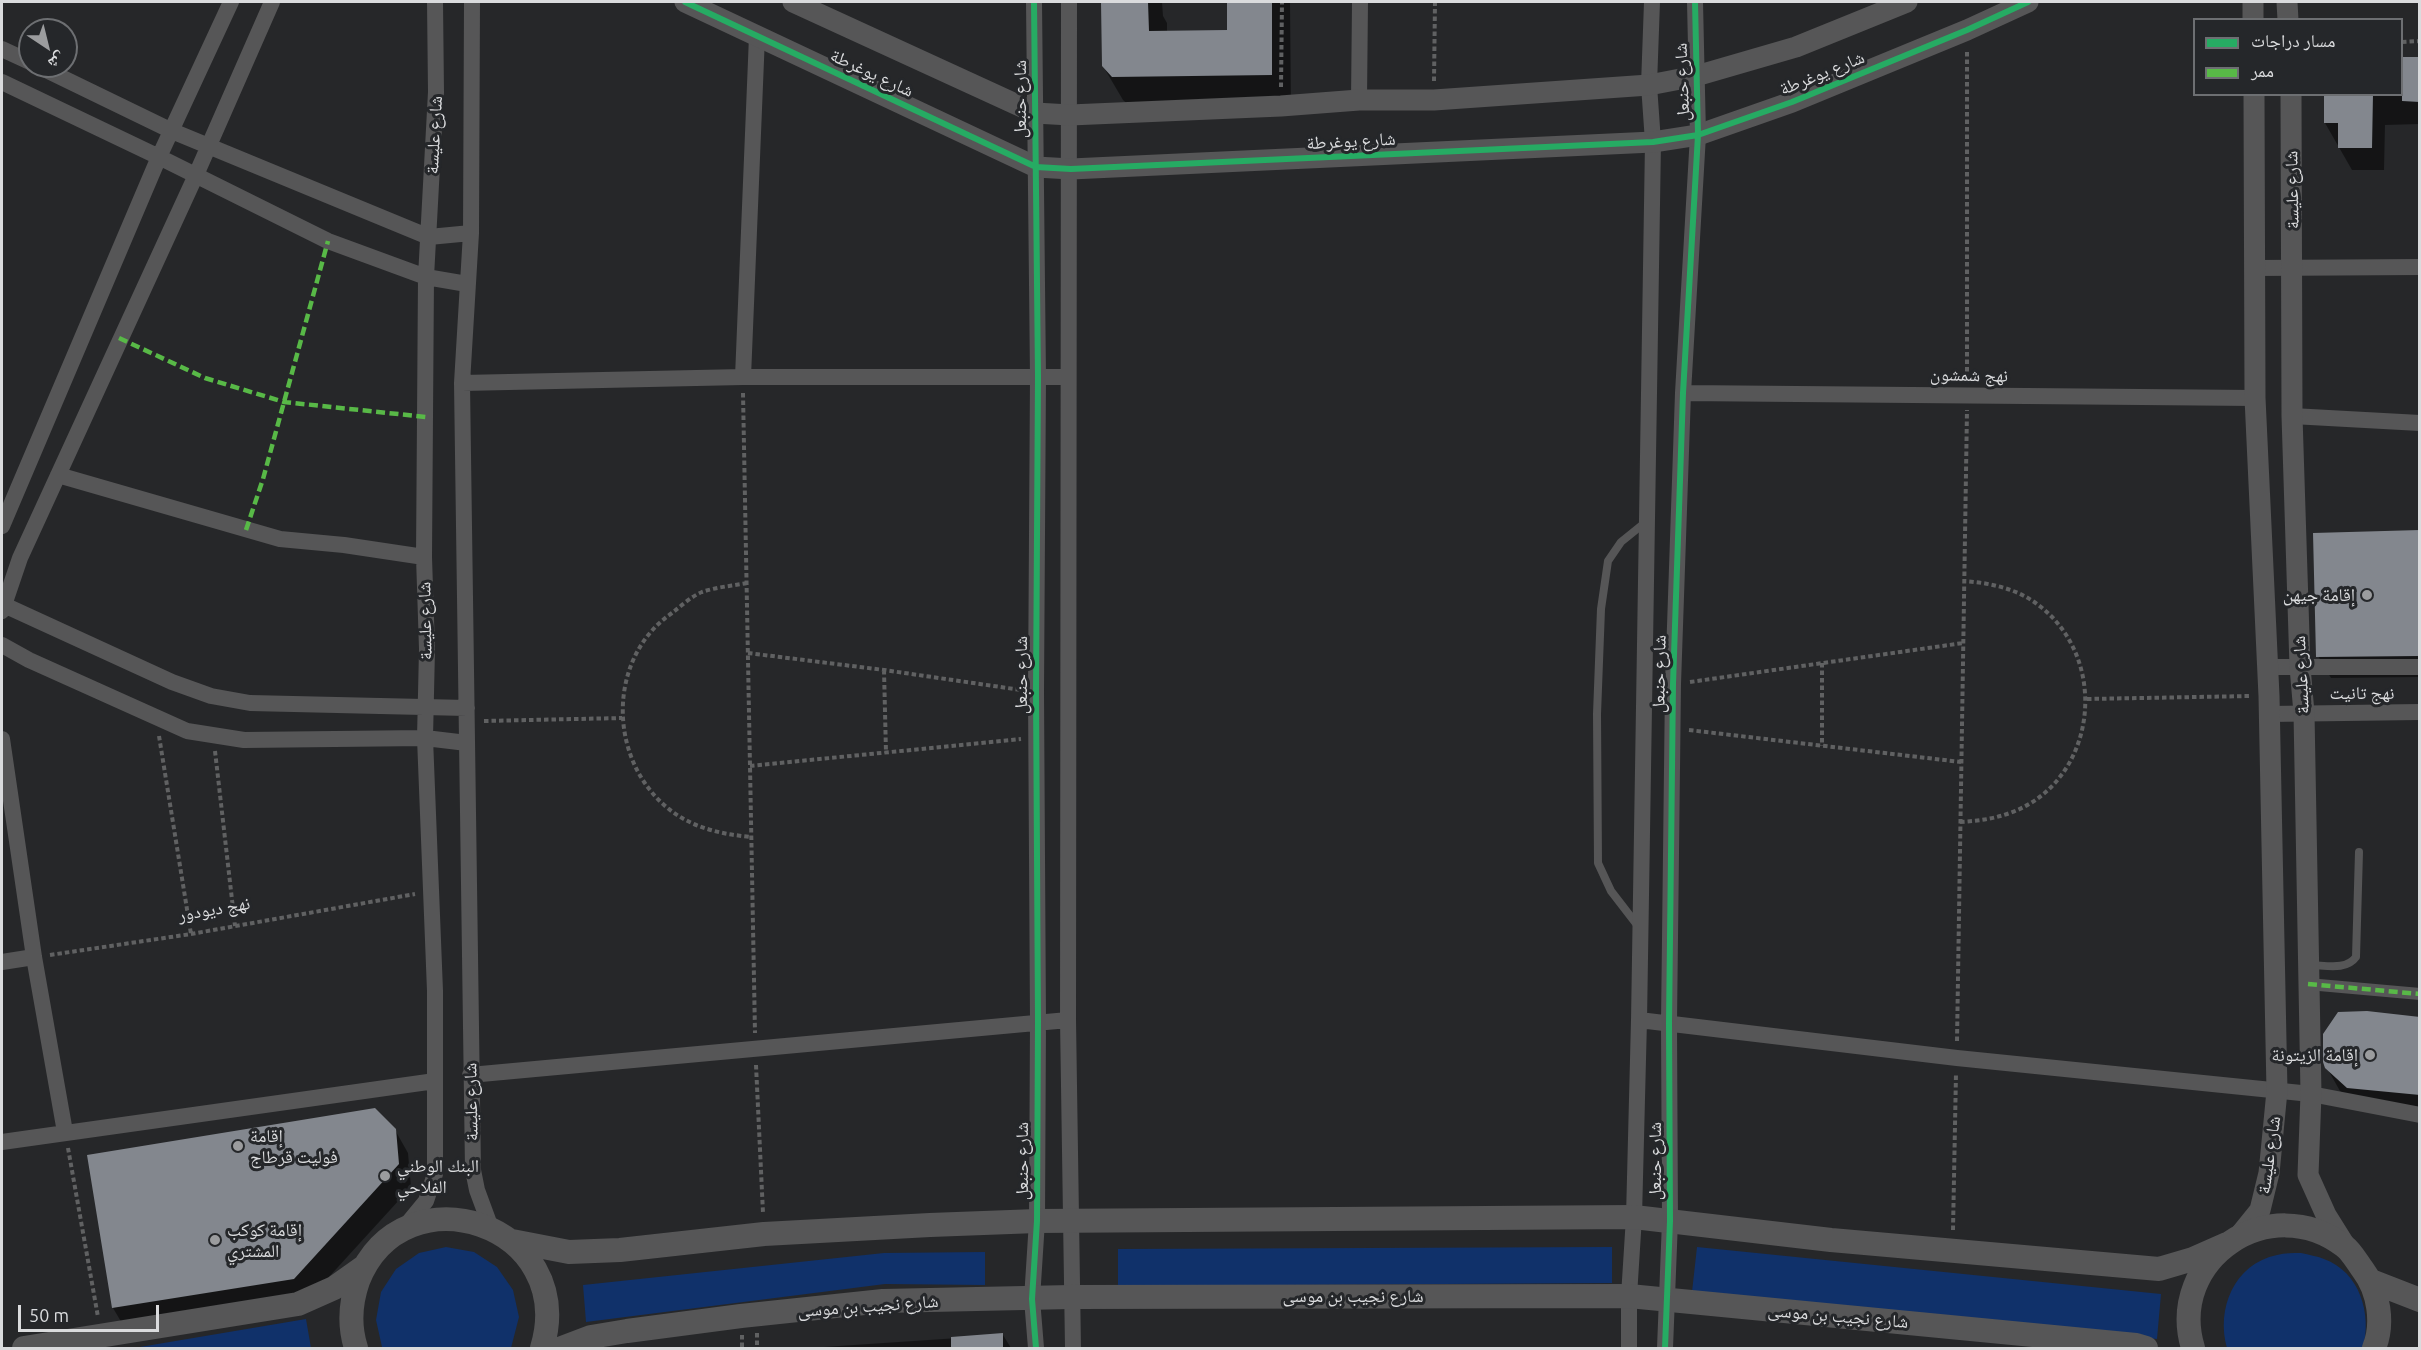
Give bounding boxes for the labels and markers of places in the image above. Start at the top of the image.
place label: إقامة جيهن [2283,584,2355,606]
marker: إقامة جيهن [2360,588,2374,602]
place label: إقامة الزيتونة [2272,1044,2358,1066]
marker: إقامة الزيتونة [2363,1048,2377,1062]
place label: إقامة فوليت قرطاج [250,1125,338,1168]
marker: إقامة فوليت قرطاج [231,1139,245,1153]
place label: البنك الوطني الفلاحي [397,1155,479,1198]
marker: البنك الوطني الفلاحي [378,1169,392,1183]
place label: إقامة كوكب المشتري [227,1219,302,1262]
marker: إقامة كوكب المشتري [208,1233,222,1247]

